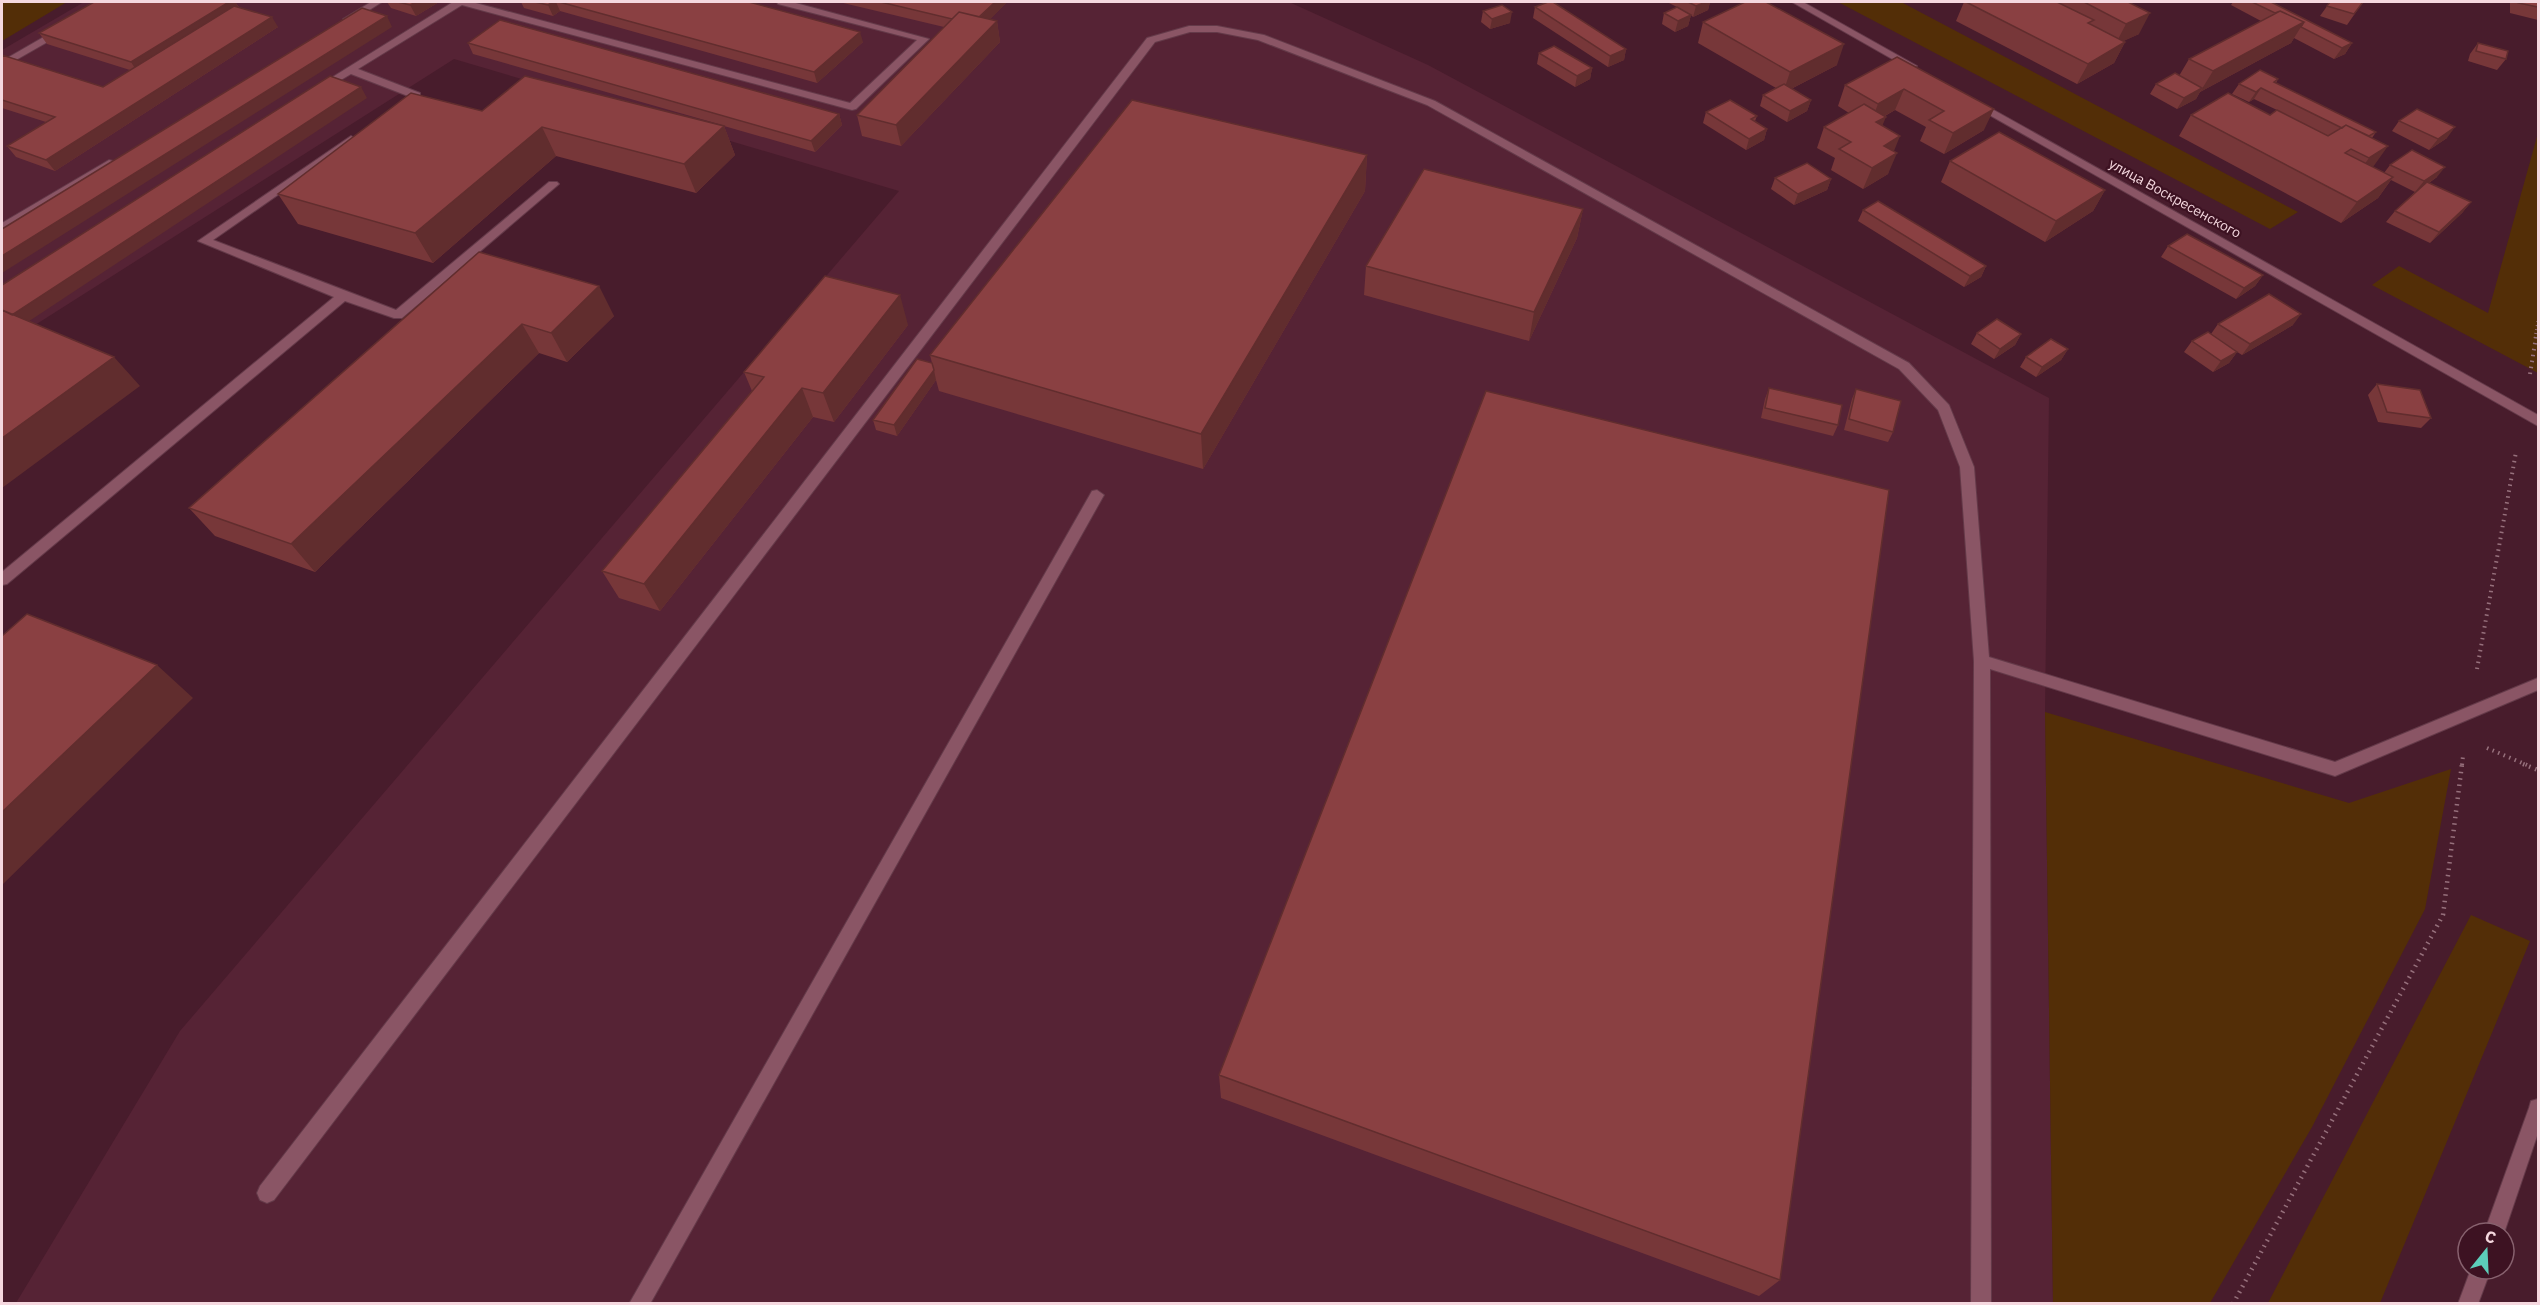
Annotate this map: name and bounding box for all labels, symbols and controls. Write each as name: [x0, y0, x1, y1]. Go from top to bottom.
street label: улица Воскресенского: [2106, 154, 2244, 242]
north arrow: [2456, 1221, 2516, 1281]
text: С: [2483, 1226, 2499, 1248]

